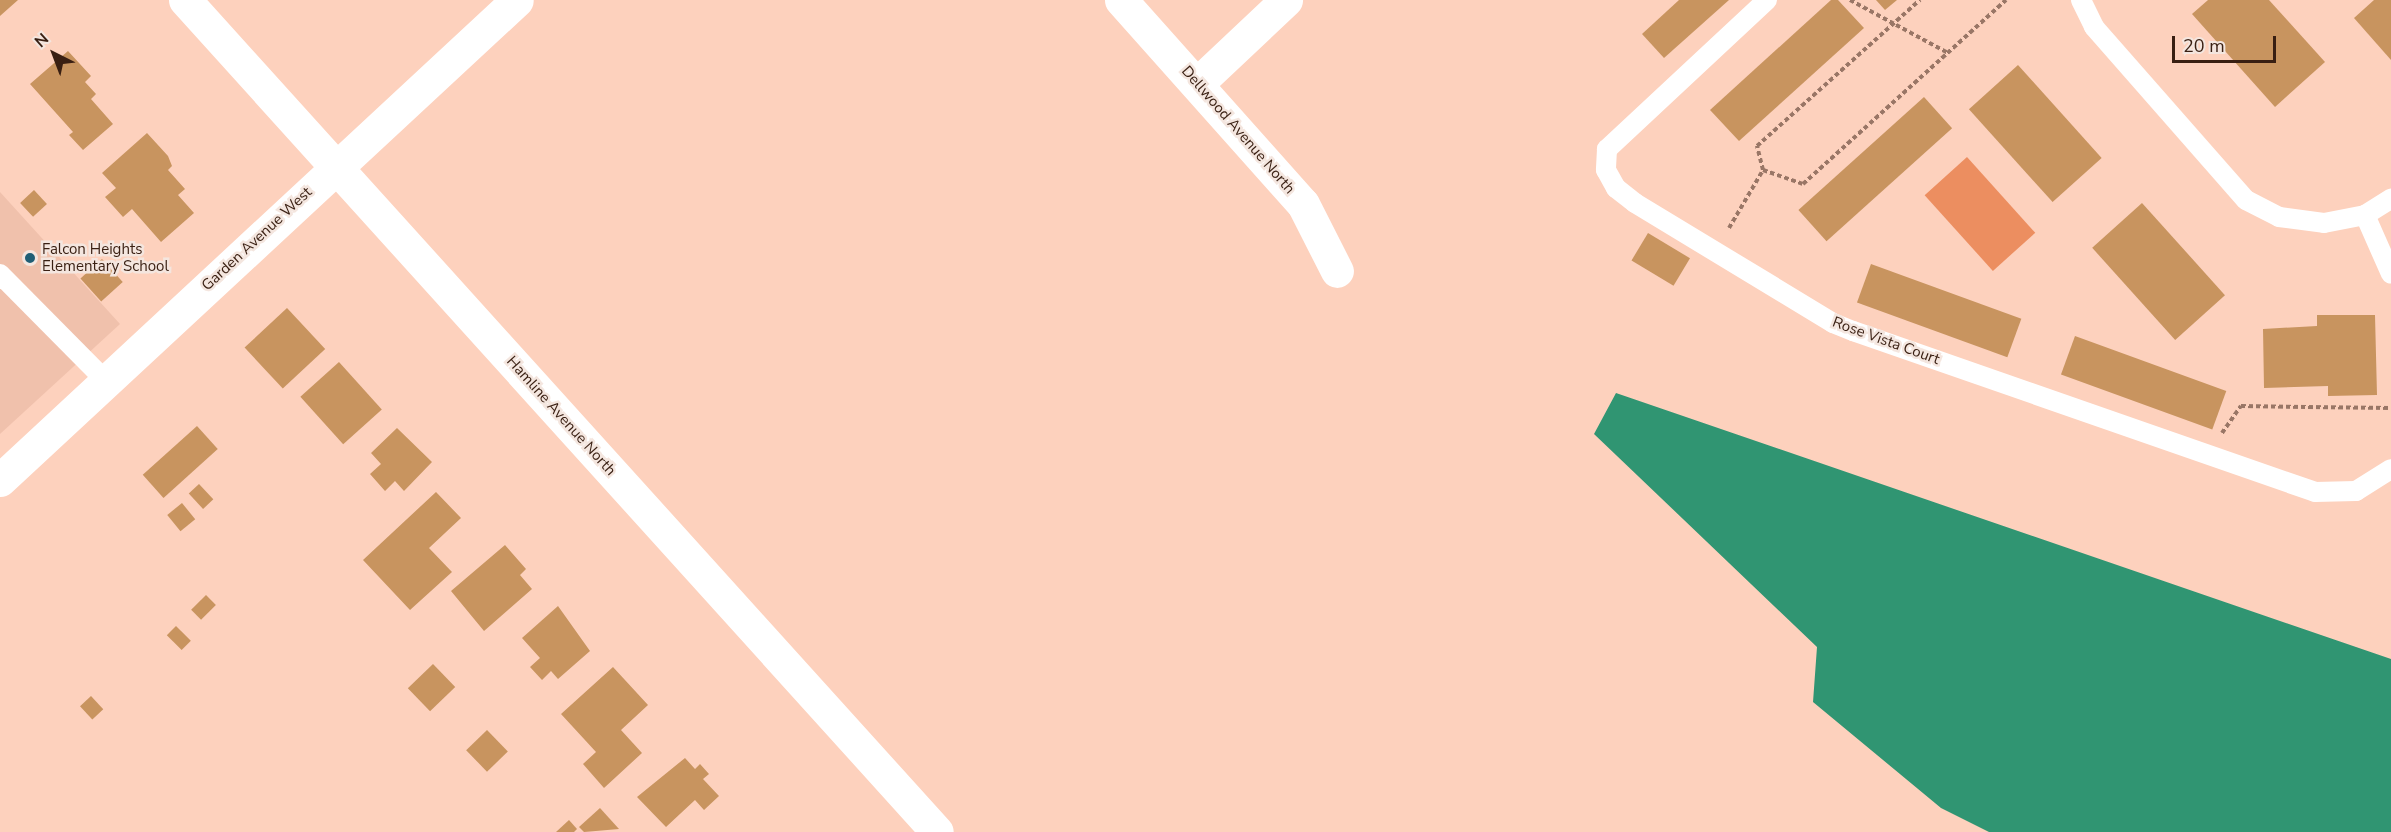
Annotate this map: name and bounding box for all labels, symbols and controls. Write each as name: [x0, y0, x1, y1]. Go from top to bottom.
north arrow: [24, 24, 84, 84]
scale bar: [2175, 24, 2278, 62]
text: N: [30, 28, 54, 53]
text: 20 m: [2183, 34, 2225, 58]
street label: Dellwood Avenue North: [1178, 62, 1298, 198]
street label: Garden Avenue West: [198, 183, 316, 295]
place label: Falcon Heights Elementary School: [42, 240, 169, 275]
marker: Falcon Heights Elementary School: [23, 251, 37, 265]
street label: Rose Vista Court: [1830, 313, 1942, 369]
street label: Hamline Avenue North: [503, 353, 619, 479]

